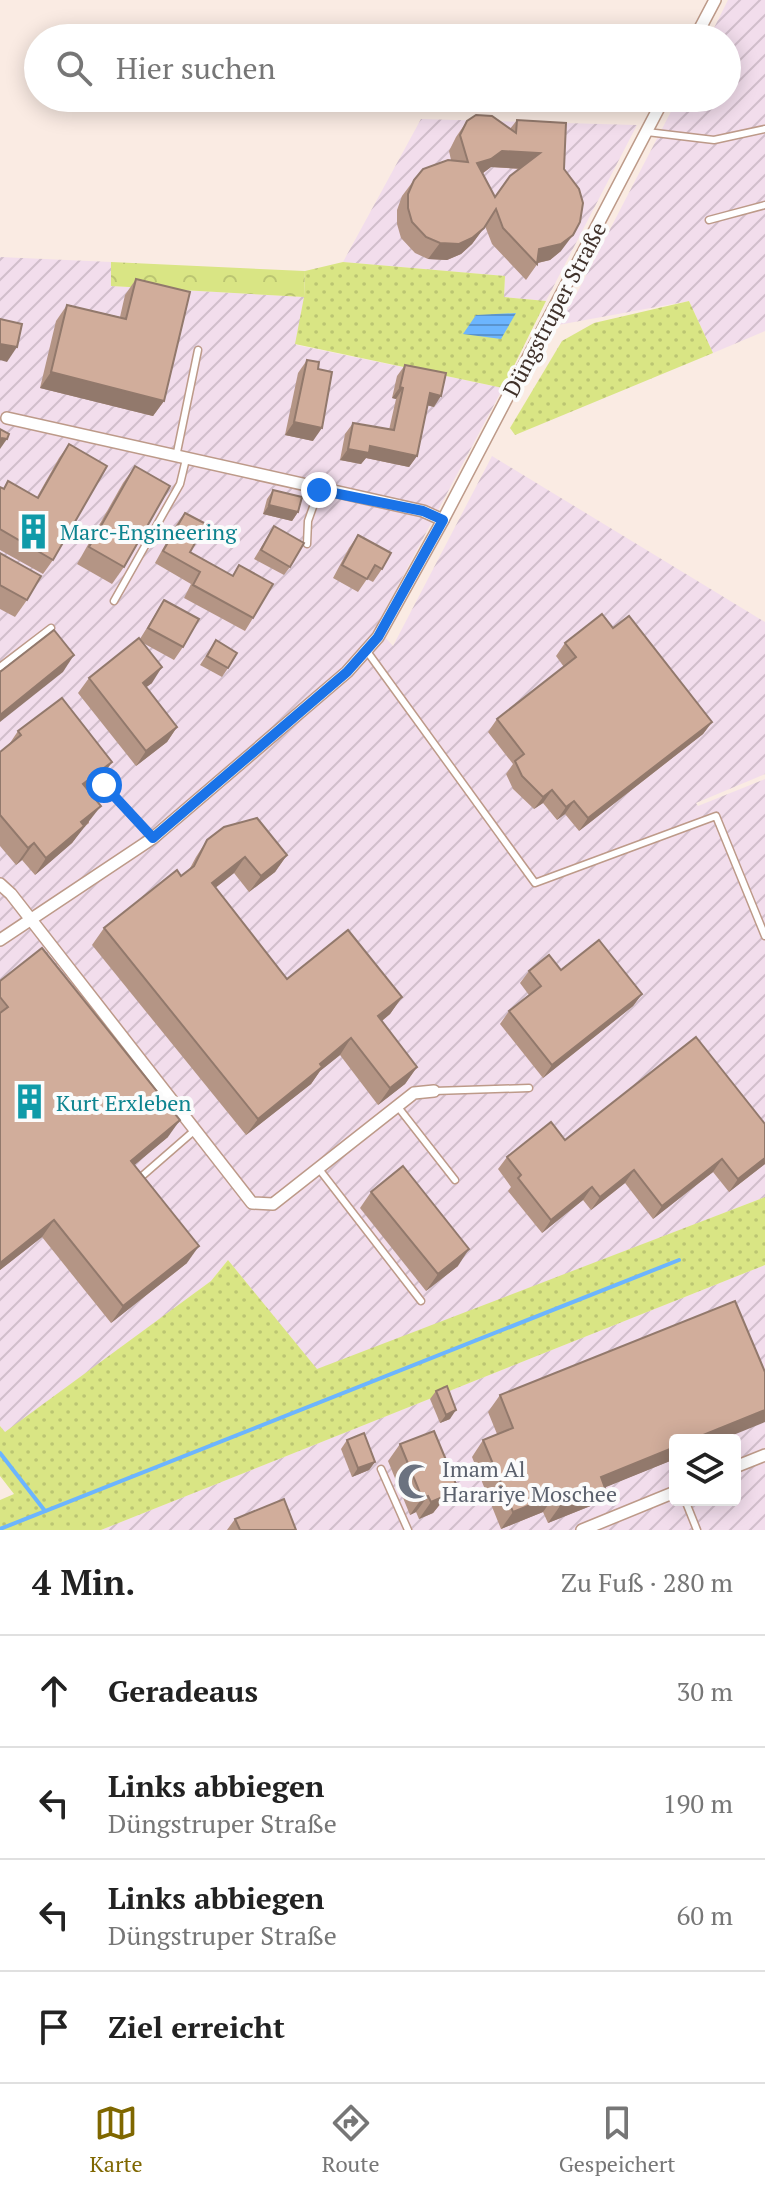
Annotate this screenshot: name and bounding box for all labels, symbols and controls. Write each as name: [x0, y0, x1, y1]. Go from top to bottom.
search box: [24, 24, 741, 112]
icon: search: [52, 46, 96, 90]
text: Hier suchen: [116, 48, 275, 88]
street label: Düngstruper Straße: [496, 217, 612, 401]
route end: [301, 472, 337, 508]
building icon: Marc-Engineering: [15, 512, 53, 550]
place label: Marc-Engineering: [60, 517, 237, 546]
route start: [86, 767, 122, 803]
building icon: Kurt Erxleben: [11, 1083, 49, 1121]
place label: Kurt Erxleben: [56, 1088, 191, 1117]
map controls: [669, 1434, 741, 1506]
button: layers: [669, 1434, 741, 1506]
place label: Imam Al Harariye Moschee: [442, 1454, 617, 1508]
mosque icon: Imam Al Harariye Moschee: [397, 1462, 435, 1500]
text: 4 Min.: [32, 1560, 135, 1605]
text: Zu Fuß · 280 m: [561, 1565, 733, 1599]
icon: ahead: [32, 1669, 76, 1713]
text: Geradeaus: [108, 1671, 258, 1711]
text: 30 m: [677, 1674, 733, 1708]
text: Links abbiegen: [108, 1766, 324, 1806]
icon: left: [32, 1781, 76, 1825]
text: 190 m: [663, 1786, 733, 1820]
text: Düngstruper Straße: [108, 1806, 337, 1840]
text: Links abbiegen: [108, 1878, 324, 1918]
icon: left: [32, 1893, 76, 1937]
text: 60 m: [677, 1898, 733, 1932]
text: Düngstruper Straße: [108, 1918, 337, 1952]
icon: arrive: [32, 2005, 76, 2049]
text: Ziel erreicht: [108, 2007, 285, 2047]
tab: Karte: [90, 2101, 143, 2178]
tab: Route: [322, 2101, 379, 2178]
tab: Gespeichert: [559, 2101, 675, 2178]

